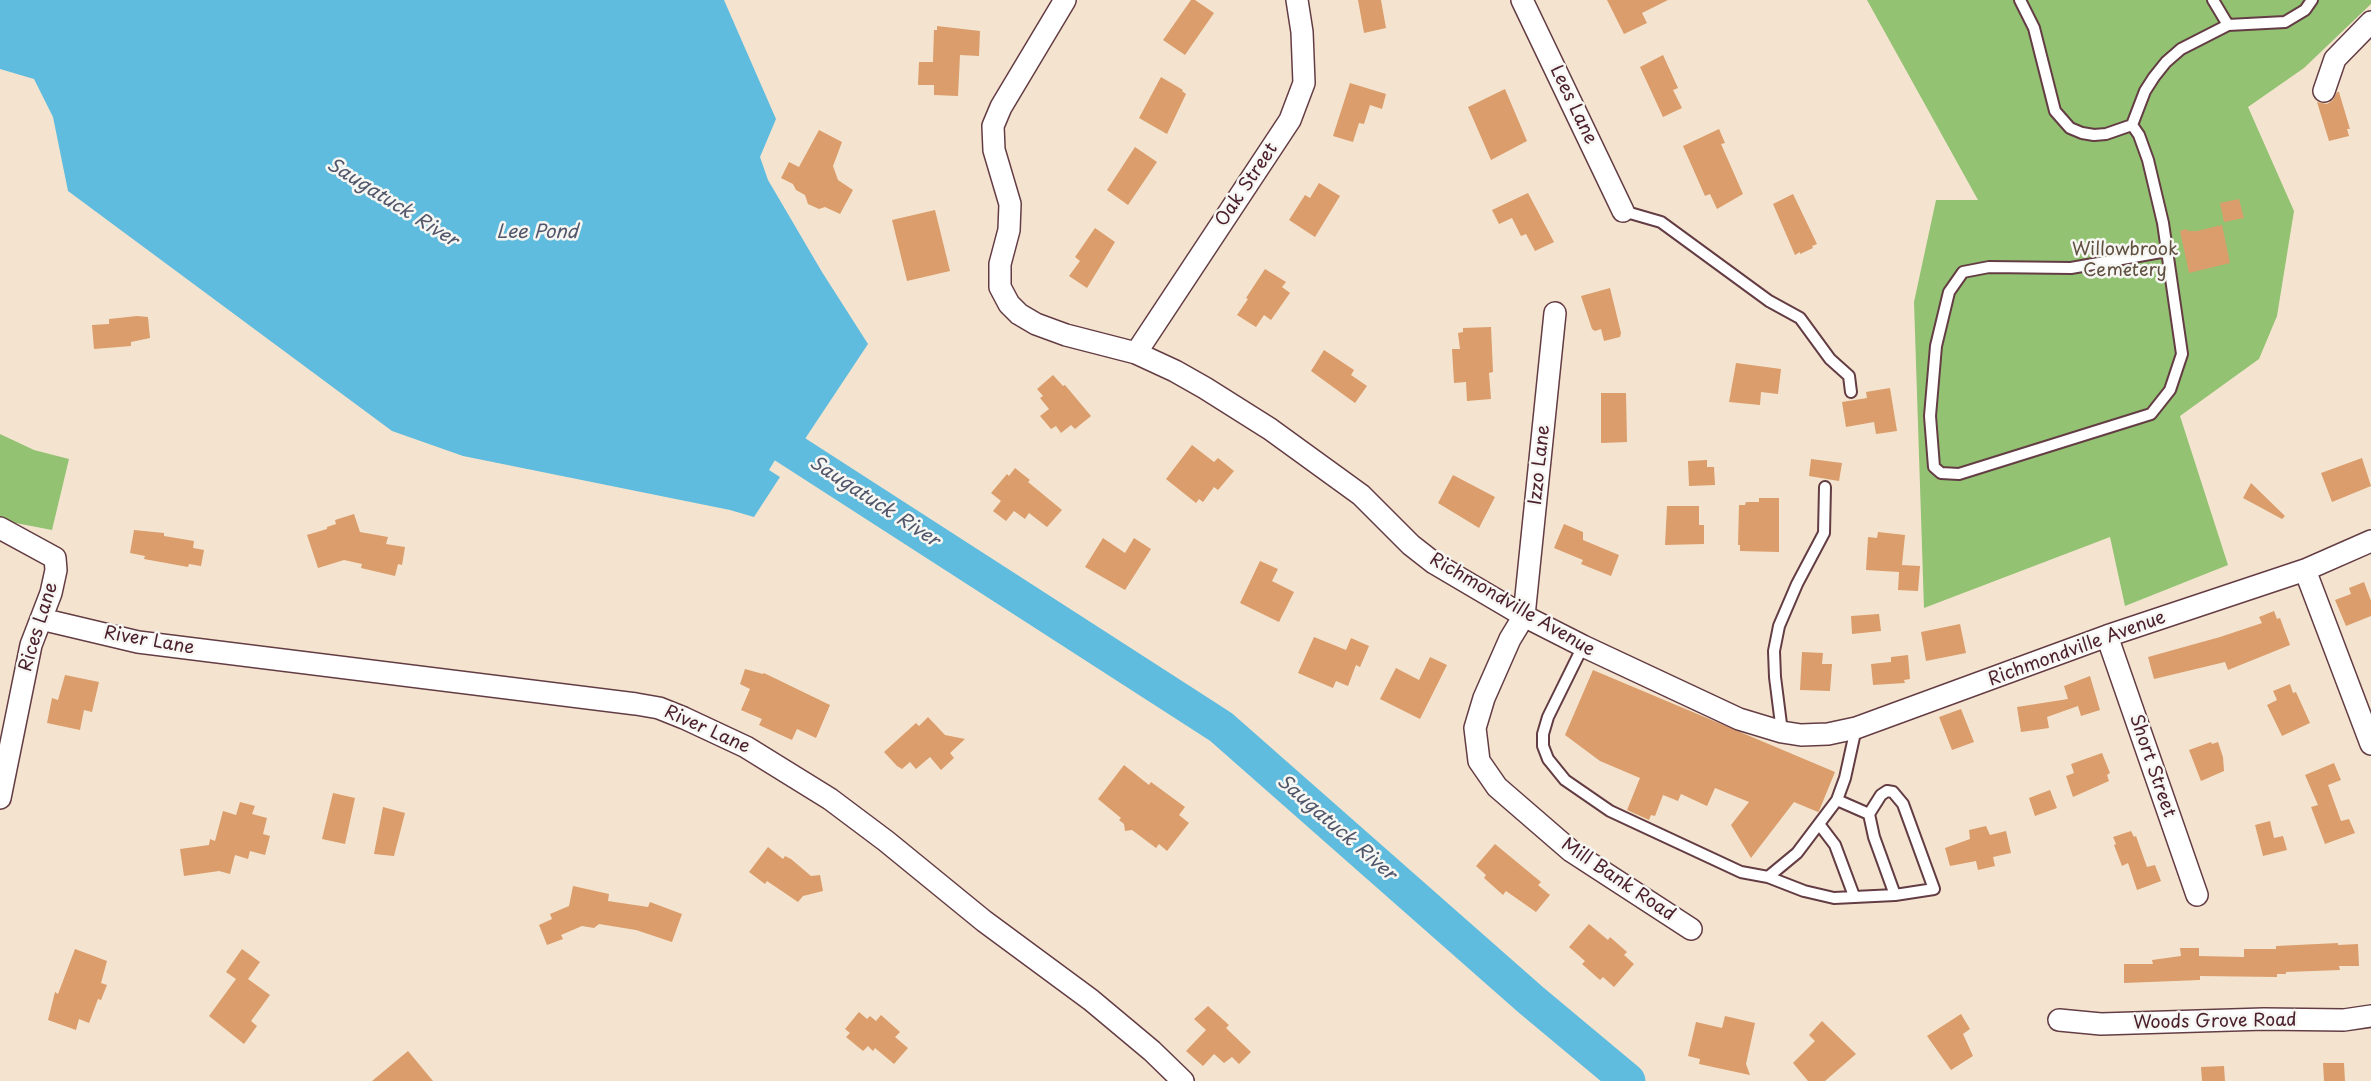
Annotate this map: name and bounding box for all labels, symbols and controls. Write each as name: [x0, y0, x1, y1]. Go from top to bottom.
street label: Lees Lane: [1545, 62, 1601, 148]
street label: Oak Street: [1211, 139, 1283, 231]
water label: Saugatuck River: [322, 154, 462, 252]
water label: Lee Pond: [496, 222, 578, 244]
park label: Willowbrook Cemetery: [2072, 239, 2178, 282]
street label: Izzo Lane: [1525, 424, 1555, 506]
water label: Saugatuck River: [805, 452, 943, 552]
street label: Richmondville Avenue: [1426, 549, 1598, 661]
street label: Rices Lane: [15, 580, 63, 674]
street label: Richmondville Avenue: [1985, 607, 2169, 691]
street label: River Lane: [102, 622, 196, 660]
street label: River Lane: [661, 701, 753, 759]
street label: Short Street: [2124, 712, 2180, 820]
water label: Saugatuck River: [1272, 770, 1400, 886]
street label: Mill Bank Road: [1557, 834, 1679, 926]
street label: Woods Grove Road: [2133, 1010, 2297, 1034]

